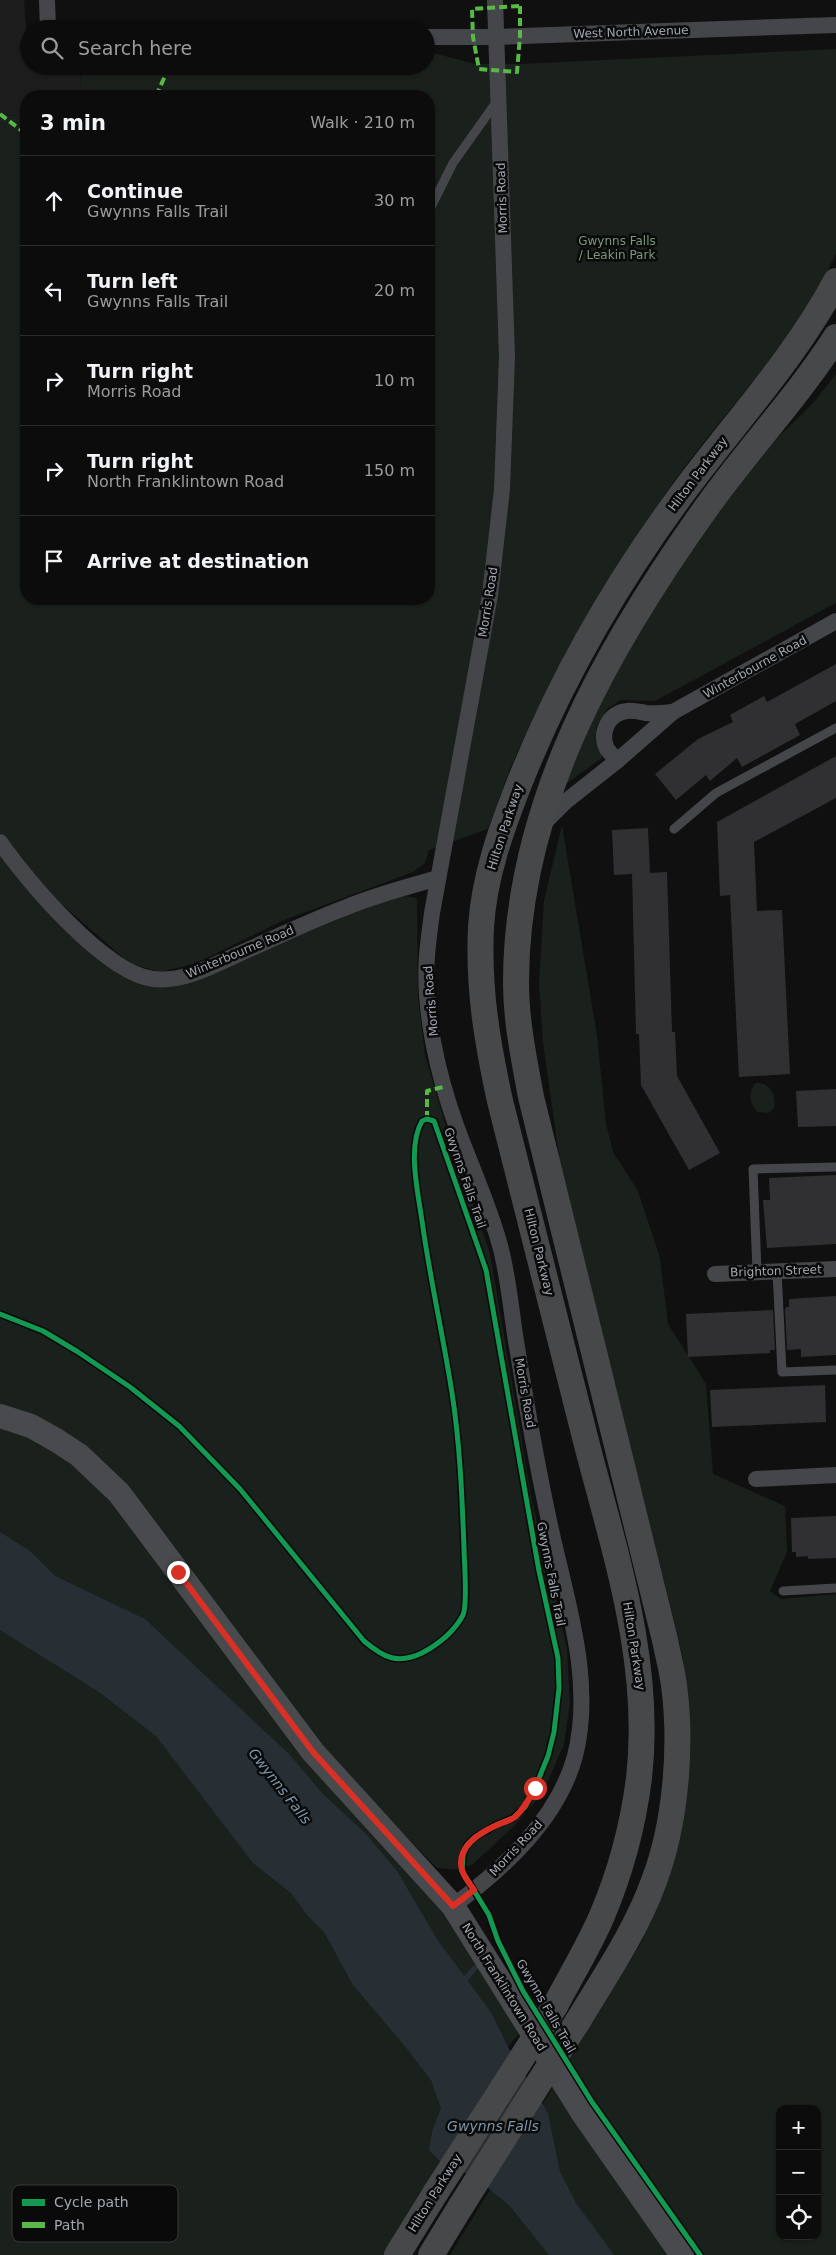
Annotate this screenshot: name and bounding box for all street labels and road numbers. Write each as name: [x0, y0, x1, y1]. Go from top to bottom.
street label: West North Avenue: [573, 23, 689, 41]
street label: Morris Road: [494, 162, 510, 234]
street label: Hilton Parkway: [666, 434, 730, 514]
street label: Morris Road: [476, 566, 500, 638]
street label: Winterbourne Road: [701, 633, 809, 701]
street label: Hilton Parkway: [485, 782, 525, 872]
street label: Winterbourne Road: [184, 923, 296, 981]
street label: Morris Road: [421, 965, 441, 1037]
street label: Gwynns Falls Trail: [441, 1126, 489, 1230]
street label: Hilton Parkway: [521, 1207, 557, 1297]
street label: Brighton Street: [730, 1262, 822, 1280]
street label: Morris Road: [512, 1357, 538, 1429]
street label: Gwynns Falls Trail: [534, 1521, 568, 1627]
street label: Hilton Parkway: [620, 1601, 648, 1691]
street label: Morris Road: [487, 1817, 545, 1879]
street label: North Franklintown Road: [459, 1921, 549, 2053]
street label: Gwynns Falls Trail: [513, 1957, 579, 2055]
street label: Hilton Parkway: [405, 2151, 465, 2235]

